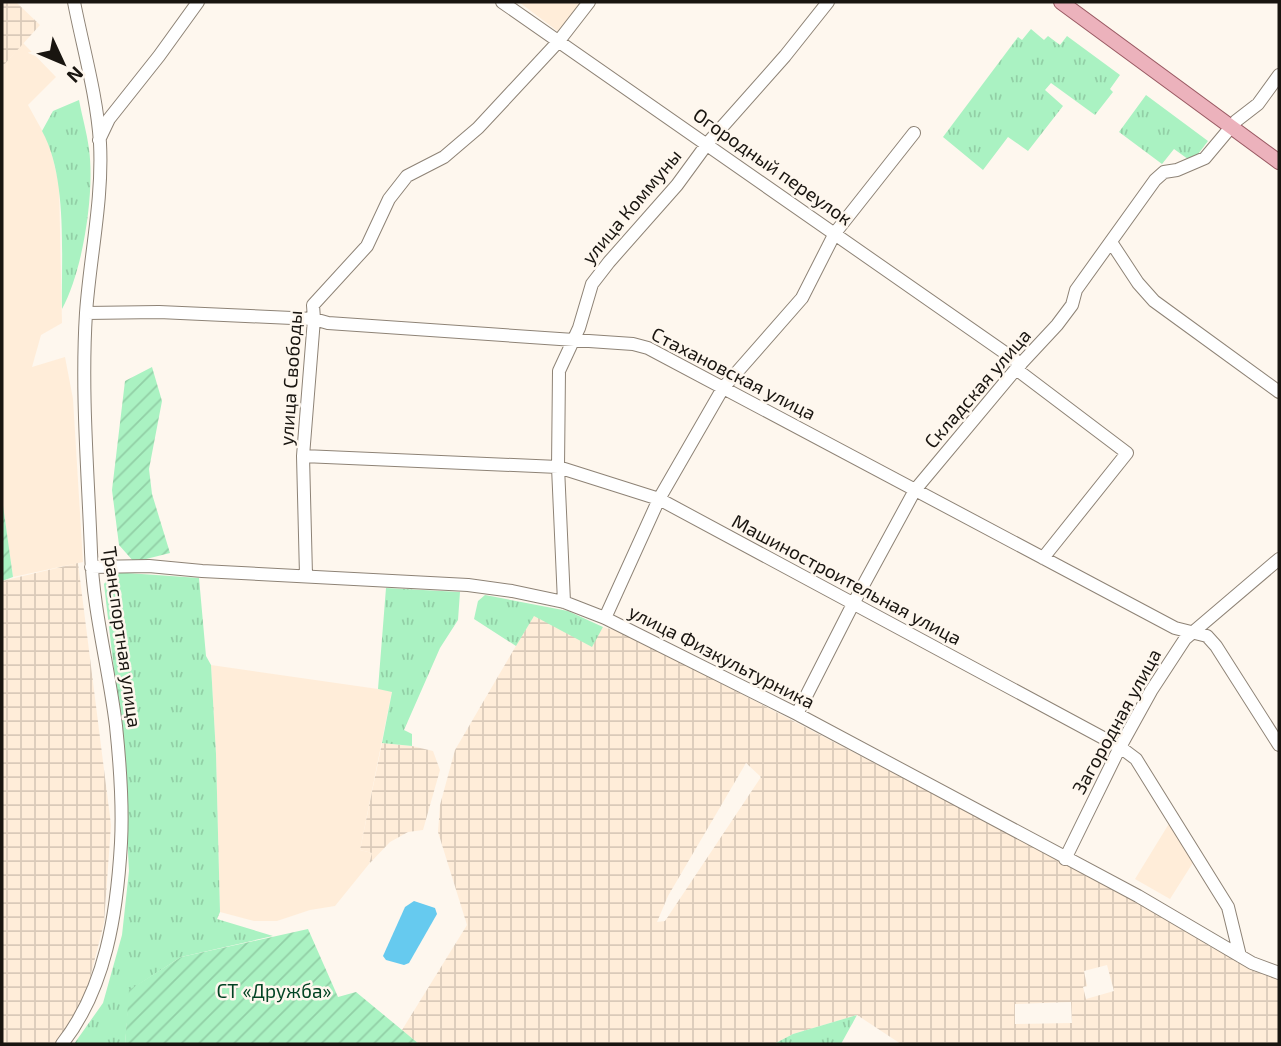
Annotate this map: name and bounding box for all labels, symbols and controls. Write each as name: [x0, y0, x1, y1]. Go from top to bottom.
north arrow: [28, 28, 98, 98]
text: N: [63, 62, 89, 88]
street label: Огородный переулок: [689, 102, 857, 230]
street label: улица Коммуны: [576, 144, 686, 269]
street label: улица Свободы: [274, 309, 307, 447]
street label: Стахановская улица: [648, 322, 820, 425]
street label: Складская улица: [919, 324, 1036, 453]
street label: Машиностроительная улица: [728, 509, 966, 650]
street label: Транспортная улица: [98, 545, 147, 729]
street label: улица Физкультурника: [625, 599, 819, 714]
street label: Загородная улица: [1067, 644, 1166, 798]
park label: СТ «Дружба»: [216, 979, 332, 1003]

